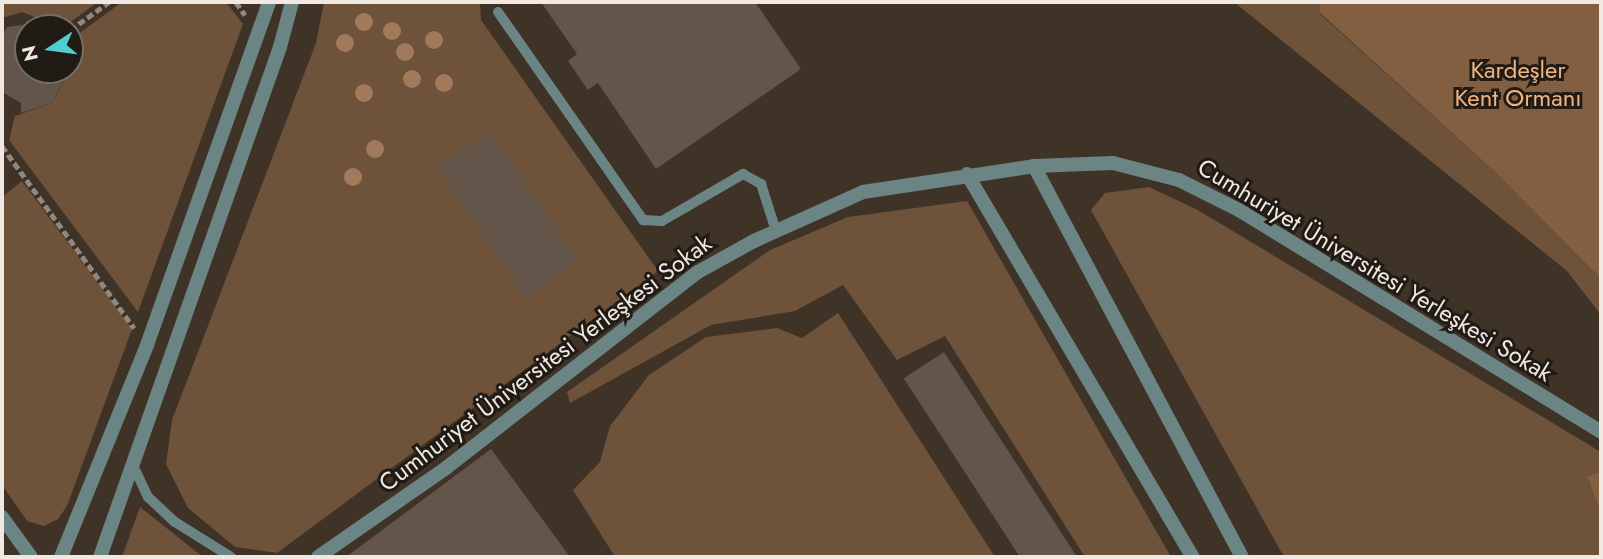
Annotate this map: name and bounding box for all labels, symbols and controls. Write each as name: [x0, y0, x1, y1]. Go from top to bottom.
north arrow: [14, 14, 84, 84]
text: N: [15, 43, 45, 64]
park label: Kardeşler Kent Ormanı: [1454, 56, 1582, 112]
street label: Cumhuriyet Üniversitesi Yerleşkesi Sokak: [1192, 152, 1558, 388]
street label: Cumhuriyet Üniversitesi Yerleşkesi Sokak: [373, 229, 717, 497]

